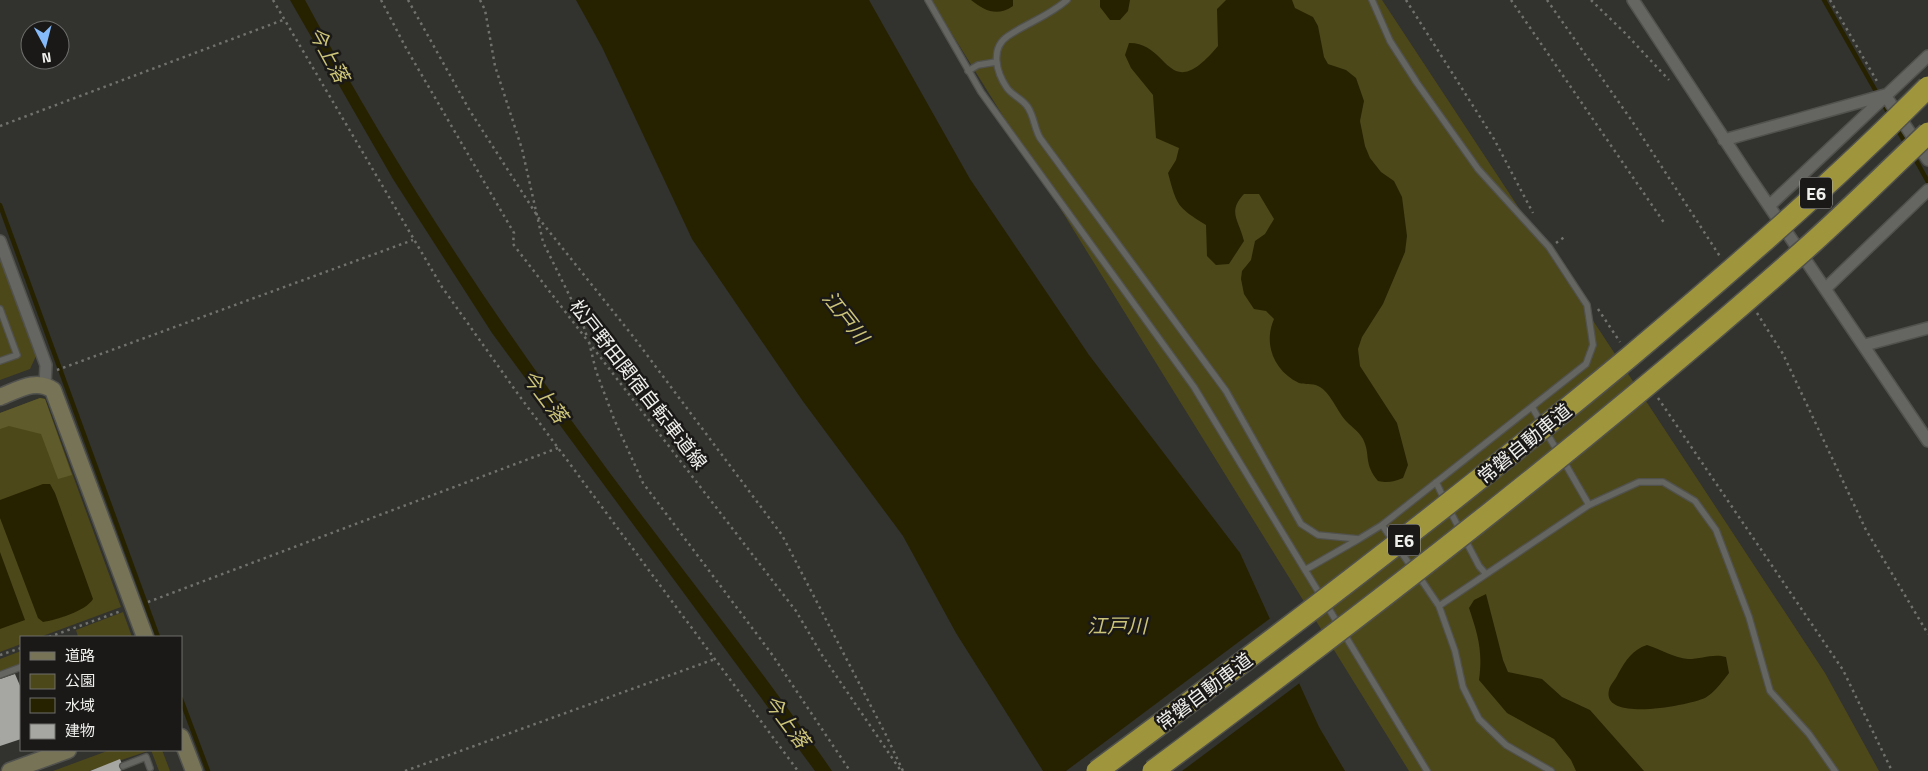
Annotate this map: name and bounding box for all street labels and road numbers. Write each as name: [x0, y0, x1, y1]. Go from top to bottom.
road number: E6: [1800, 178, 1832, 208]
street label: 松戸野田関宿自転車道線: [563, 293, 715, 475]
street label: 常磐自動車道: [1471, 396, 1577, 490]
road number: E6: [1388, 524, 1420, 556]
street label: 常磐自動車道: [1150, 645, 1258, 737]

